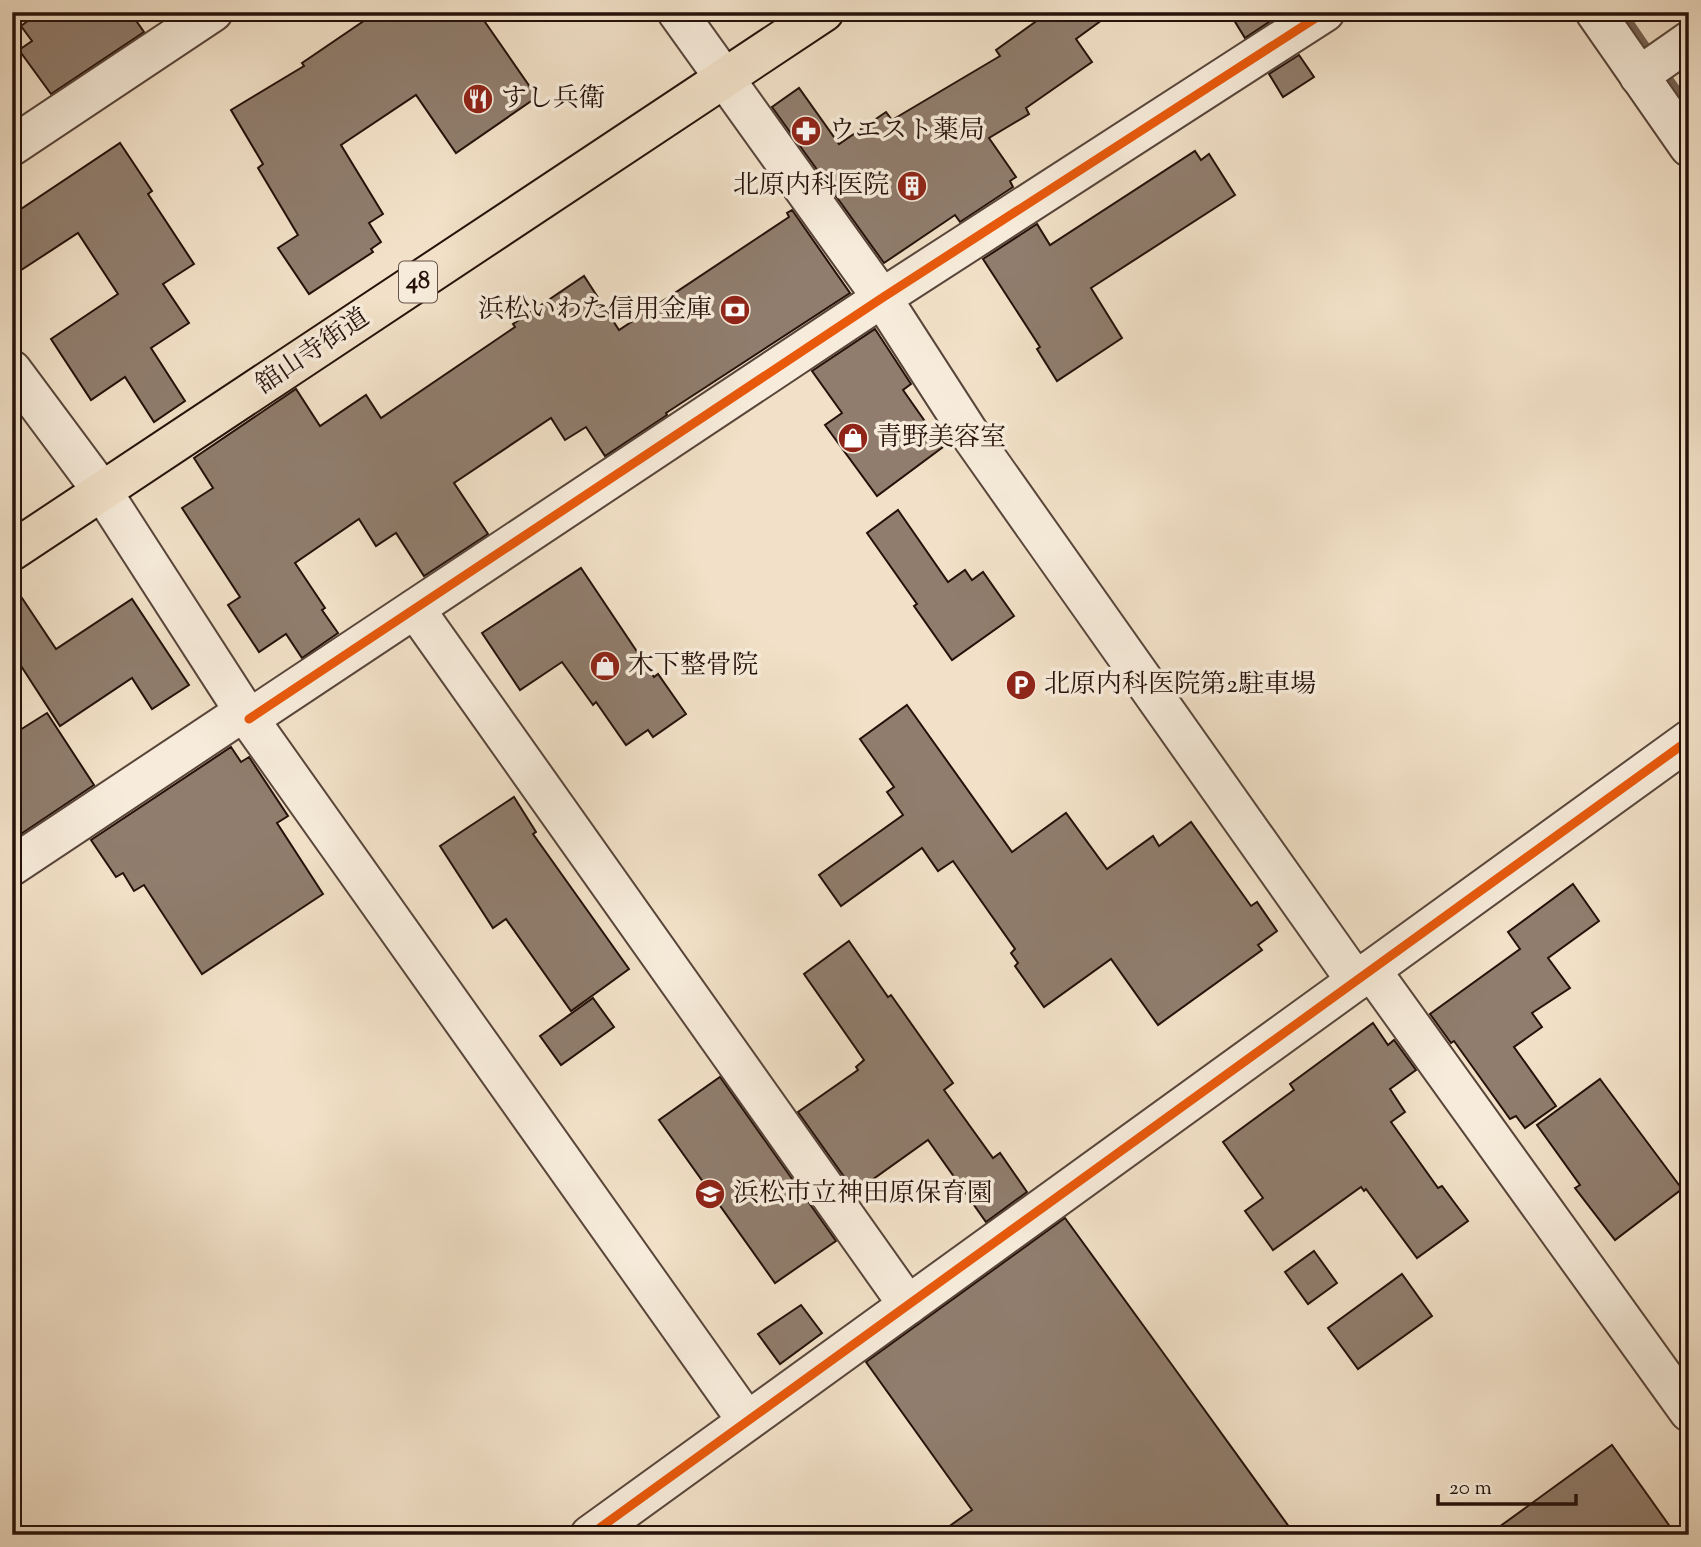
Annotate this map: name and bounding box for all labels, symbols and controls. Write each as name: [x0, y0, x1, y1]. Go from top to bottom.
place label: すし兵衛: [501, 81, 605, 118]
restaurant icon: すし兵衛: [461, 82, 495, 116]
place label: ウエスト薬局: [829, 113, 985, 150]
pharmacy icon: ウエスト薬局: [789, 114, 823, 148]
place label: 北原内科医院: [733, 168, 889, 205]
building icon: 北原内科医院: [895, 169, 929, 203]
road number: 48: [399, 262, 437, 302]
place label: 浜松いわた信用金庫: [478, 292, 712, 329]
bank icon: 浜松いわた信用金庫: [718, 293, 752, 327]
street label: 舘山寺街道: [249, 300, 377, 404]
place label: 青野美容室: [876, 420, 1006, 457]
shop icon: 青野美容室: [836, 421, 870, 455]
place label: 木下整骨院: [628, 648, 758, 685]
shop icon: 木下整骨院: [588, 649, 622, 683]
place label: 北原内科医院第2駐車場: [1044, 667, 1316, 704]
parking icon: 北原内科医院第2駐車場: [1004, 668, 1038, 702]
place label: 浜松市立神田原保育園: [733, 1176, 993, 1213]
school or university icon: 浜松市立神田原保育園: [693, 1177, 727, 1211]
scale bar: [1438, 1463, 1577, 1507]
text: 20 m: [1449, 1474, 1492, 1504]

